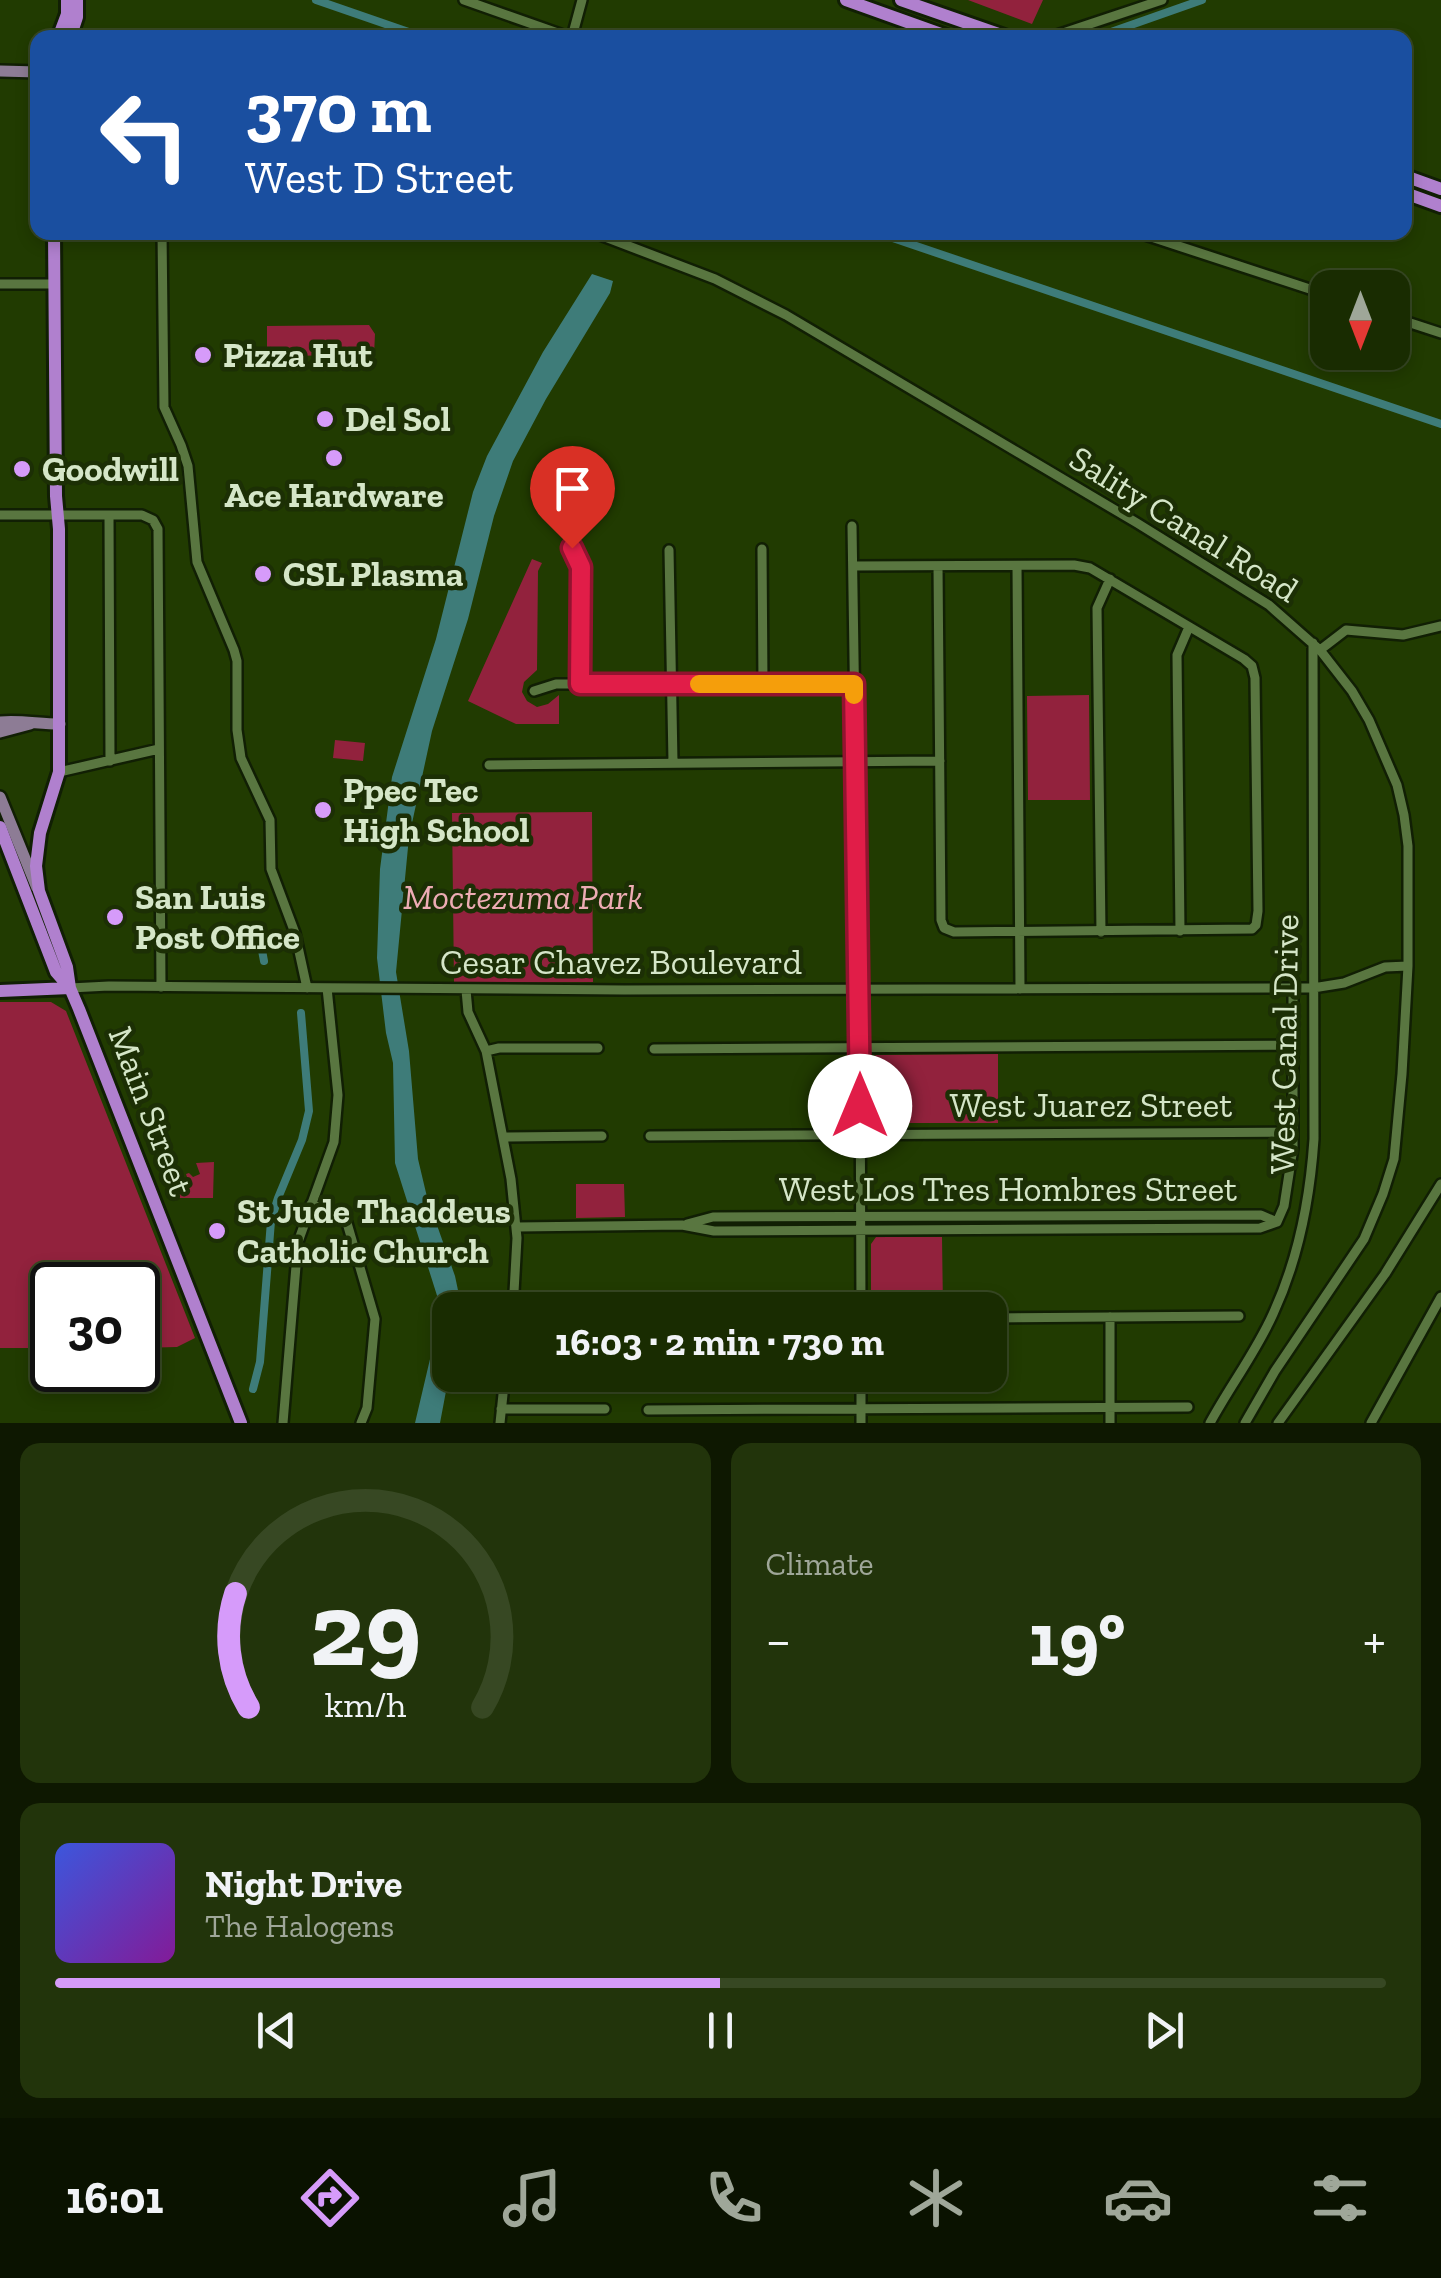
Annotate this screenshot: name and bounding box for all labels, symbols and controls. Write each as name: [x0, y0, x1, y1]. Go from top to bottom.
text: 370 m: [245, 66, 432, 150]
icon: left: [80, 70, 210, 200]
text: West D Street: [245, 151, 513, 205]
north arrow: [1310, 270, 1410, 370]
map controls: [1310, 270, 1410, 370]
place label: Pizza Hut: [223, 334, 373, 376]
marker: Pizza Hut: [192, 344, 214, 366]
place label: Del Sol: [345, 398, 451, 440]
marker: Del Sol: [314, 408, 336, 430]
street label: Sality Canal Road: [1062, 437, 1306, 611]
pin: [530, 446, 615, 549]
marker: Ace Hardware: [323, 447, 345, 469]
place label: Goodwill: [42, 448, 179, 490]
marker: Goodwill: [11, 458, 33, 480]
icon: arrive: [545, 461, 600, 516]
place label: Ace Hardware: [224, 474, 444, 516]
place label: CSL Plasma: [283, 553, 464, 595]
marker: CSL Plasma: [252, 563, 274, 585]
place label: Ppec Tec High School: [343, 769, 530, 851]
marker: Ppec Tec High School: [312, 799, 334, 821]
place label: San Luis Post Office: [135, 876, 300, 958]
park label: Moctezuma Park: [403, 876, 643, 918]
marker: San Luis Post Office: [104, 906, 126, 928]
street label: West Canal Drive: [1261, 914, 1307, 1174]
street label: Cesar Chavez Boulevard: [440, 941, 802, 983]
street label: Main Street: [100, 1021, 202, 1201]
position arrow: [808, 1054, 912, 1158]
street label: West Juarez Street: [950, 1084, 1232, 1126]
street label: West Los Tres Hombres Street: [779, 1168, 1237, 1210]
place label: St Jude Thaddeus Catholic Church: [237, 1190, 511, 1272]
marker: St Jude Thaddeus Catholic Church: [206, 1220, 228, 1242]
speed limit sign: 30: [30, 1262, 160, 1392]
text: 16:03 · 2 min · 730 m: [555, 1319, 884, 1365]
text: Climate: [766, 1545, 874, 1583]
text: 29: [309, 1567, 421, 1692]
text: 19°: [1029, 1594, 1125, 1684]
text: −: [766, 1607, 791, 1673]
text: +: [1363, 1607, 1386, 1673]
text: km/h: [324, 1683, 406, 1726]
text: Night Drive: [205, 1861, 402, 1907]
text: The Halogens: [205, 1907, 394, 1945]
icon: previous: [249, 2003, 304, 2058]
icon: pause: [693, 2003, 748, 2058]
icon: next: [1137, 2003, 1192, 2058]
icon: directions: [295, 2163, 365, 2233]
icon: music: [497, 2163, 567, 2233]
icon: phone: [699, 2163, 769, 2233]
icon: climate: [901, 2163, 971, 2233]
icon: car: [1103, 2163, 1173, 2233]
icon: filters: [1305, 2163, 1375, 2233]
text: 16:01: [66, 2171, 164, 2225]

